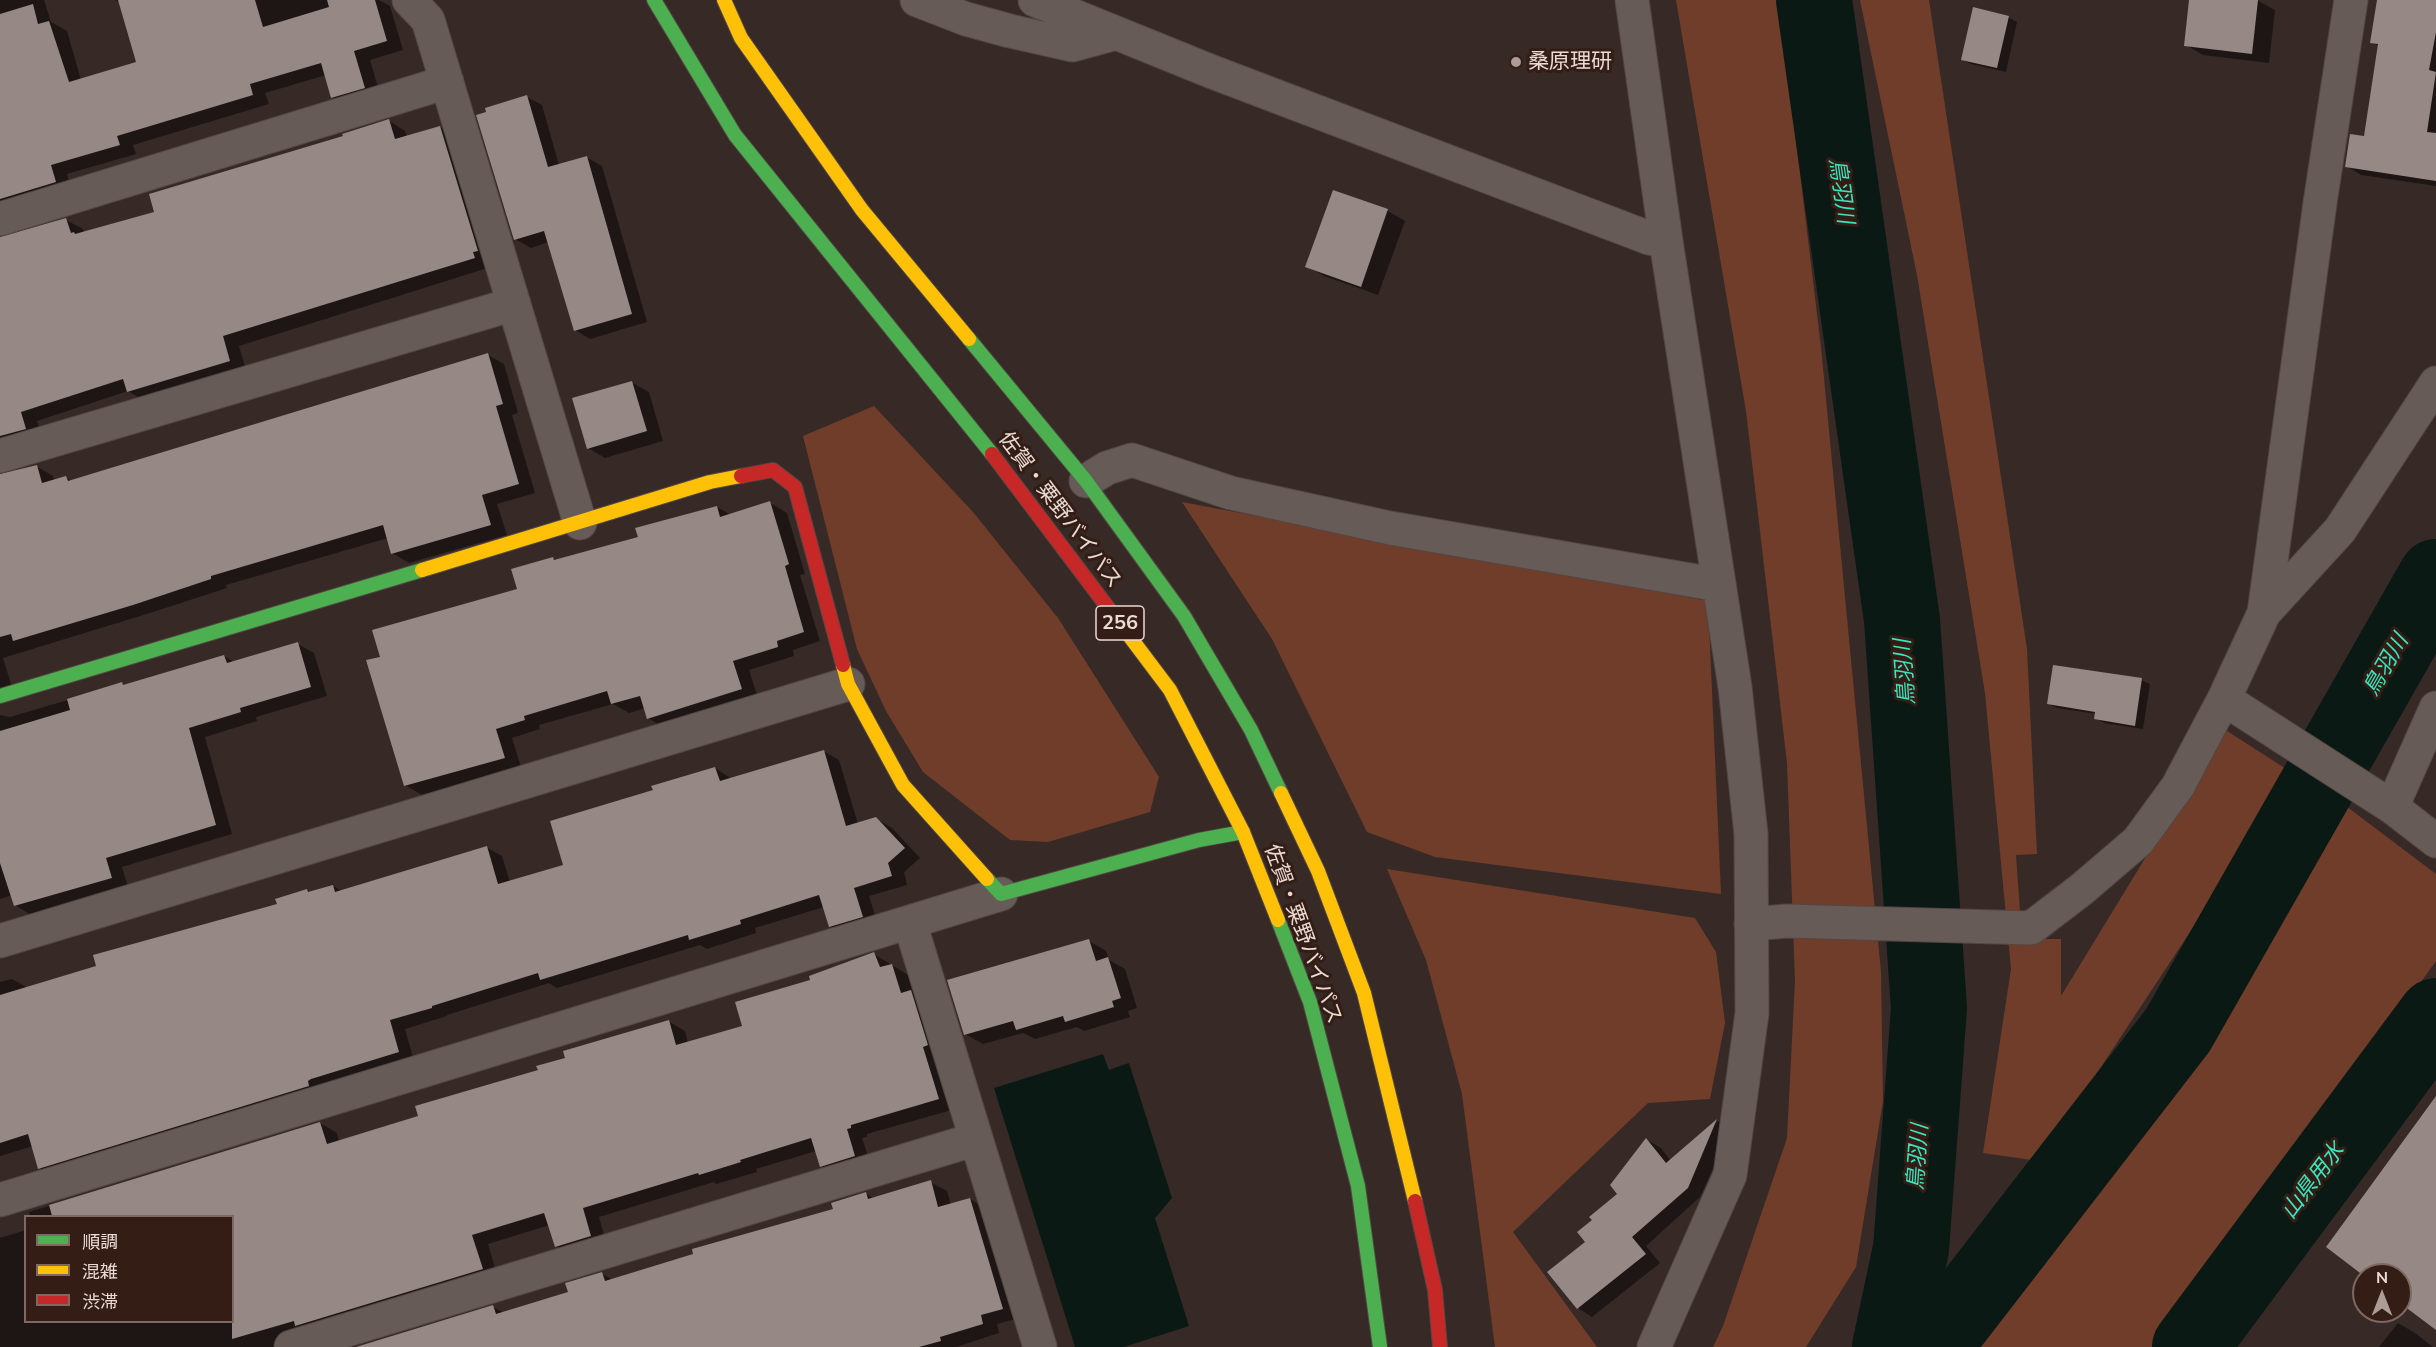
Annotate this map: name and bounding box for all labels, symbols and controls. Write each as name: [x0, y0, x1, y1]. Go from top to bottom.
place label: 桑原理研: [1528, 49, 1612, 75]
marker: 桑原理研: [1509, 55, 1523, 69]
water label: 鳥羽川: [1823, 156, 1859, 226]
street label: 佐賀・粟野バイパス: [993, 427, 1127, 593]
road number: 256: [1096, 606, 1144, 640]
water label: 鳥羽川: [2358, 630, 2414, 700]
water label: 鳥羽川: [1890, 638, 1920, 706]
street label: 佐賀・粟野バイパス: [1259, 841, 1347, 1027]
water label: 鳥羽川: [1903, 1123, 1933, 1191]
water label: 山県用水: [2276, 1138, 2350, 1224]
legend: [24, 1215, 234, 1323]
text: 順調: [82, 1230, 118, 1253]
text: 混雑: [82, 1260, 118, 1283]
north arrow: [2352, 1263, 2412, 1323]
text: N: [2376, 1267, 2388, 1287]
text: 渋滞: [82, 1290, 118, 1313]

